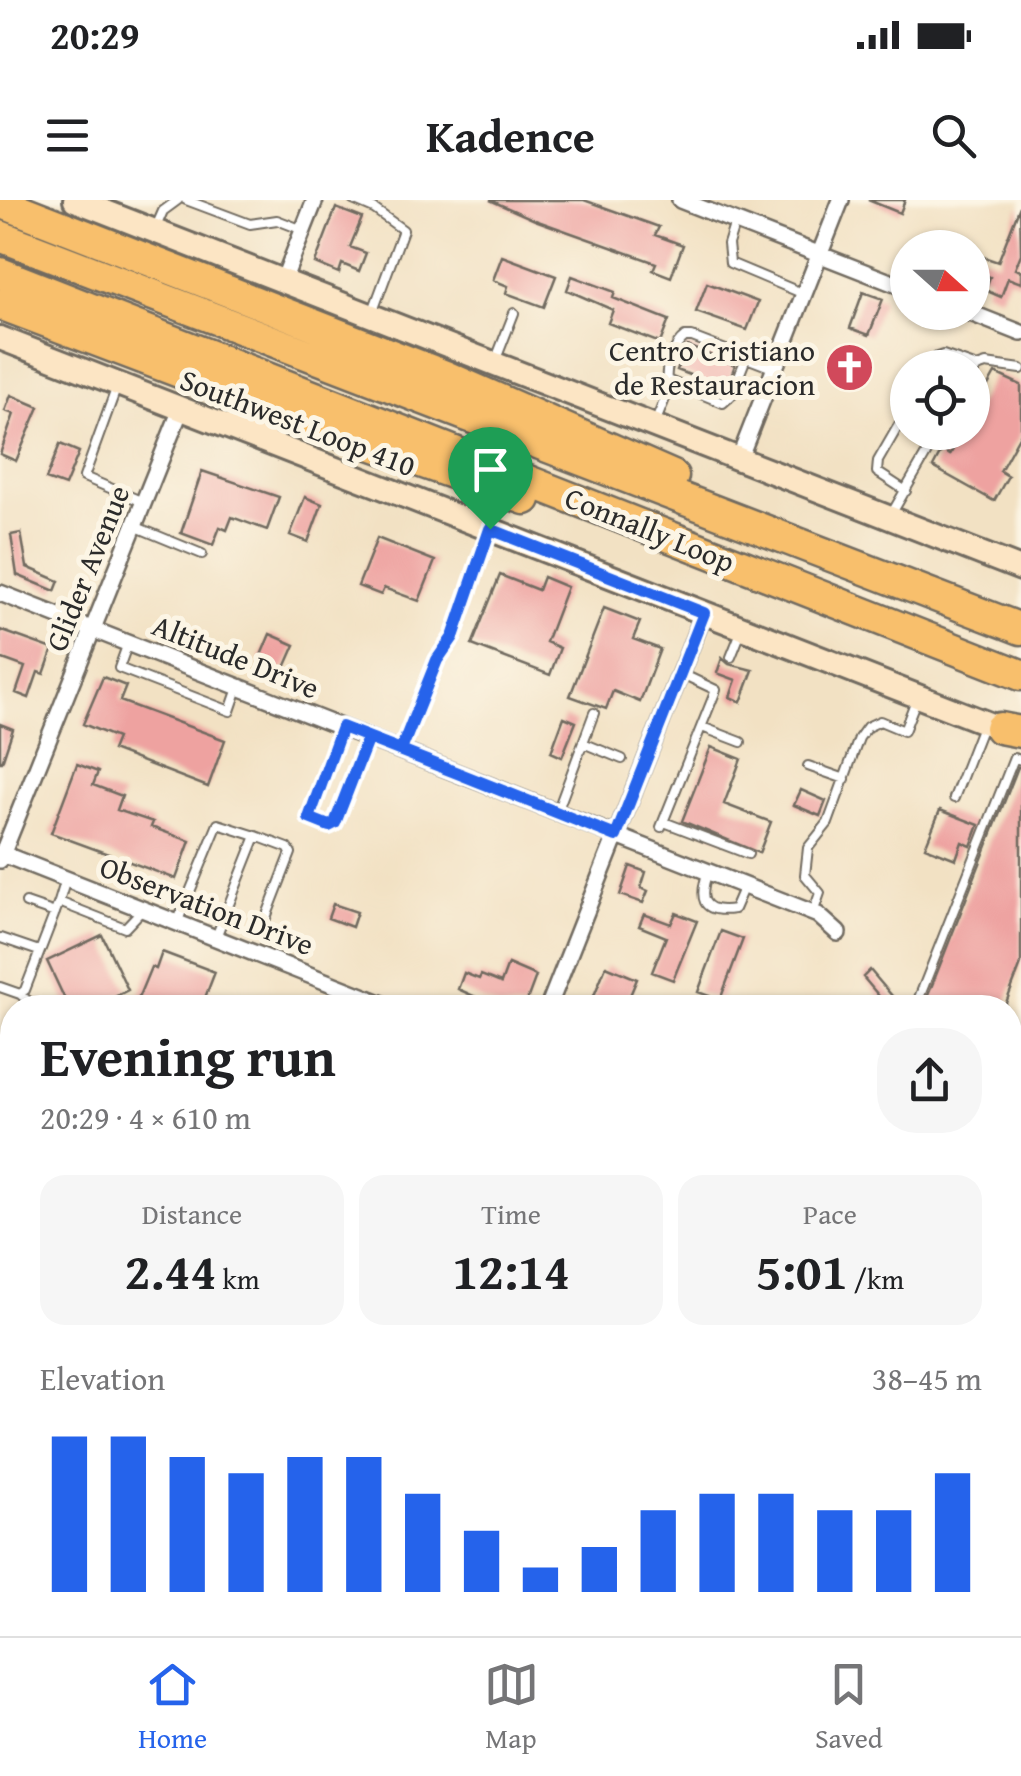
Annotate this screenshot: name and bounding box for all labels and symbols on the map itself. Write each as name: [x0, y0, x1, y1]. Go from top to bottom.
north arrow: [890, 230, 990, 330]
place label: Centro Cristiano de Restauracion: [609, 328, 815, 406]
church icon: Centro Cristiano de Restauracion: [824, 341, 876, 393]
street label: Southwest Loop 410: [174, 357, 422, 487]
pin: [448, 427, 533, 530]
street label: Connally Loop: [559, 475, 741, 583]
street label: Glider Avenue: [34, 478, 140, 658]
street label: Altitude Drive: [146, 603, 326, 709]
street label: Observation Drive: [94, 844, 320, 966]

